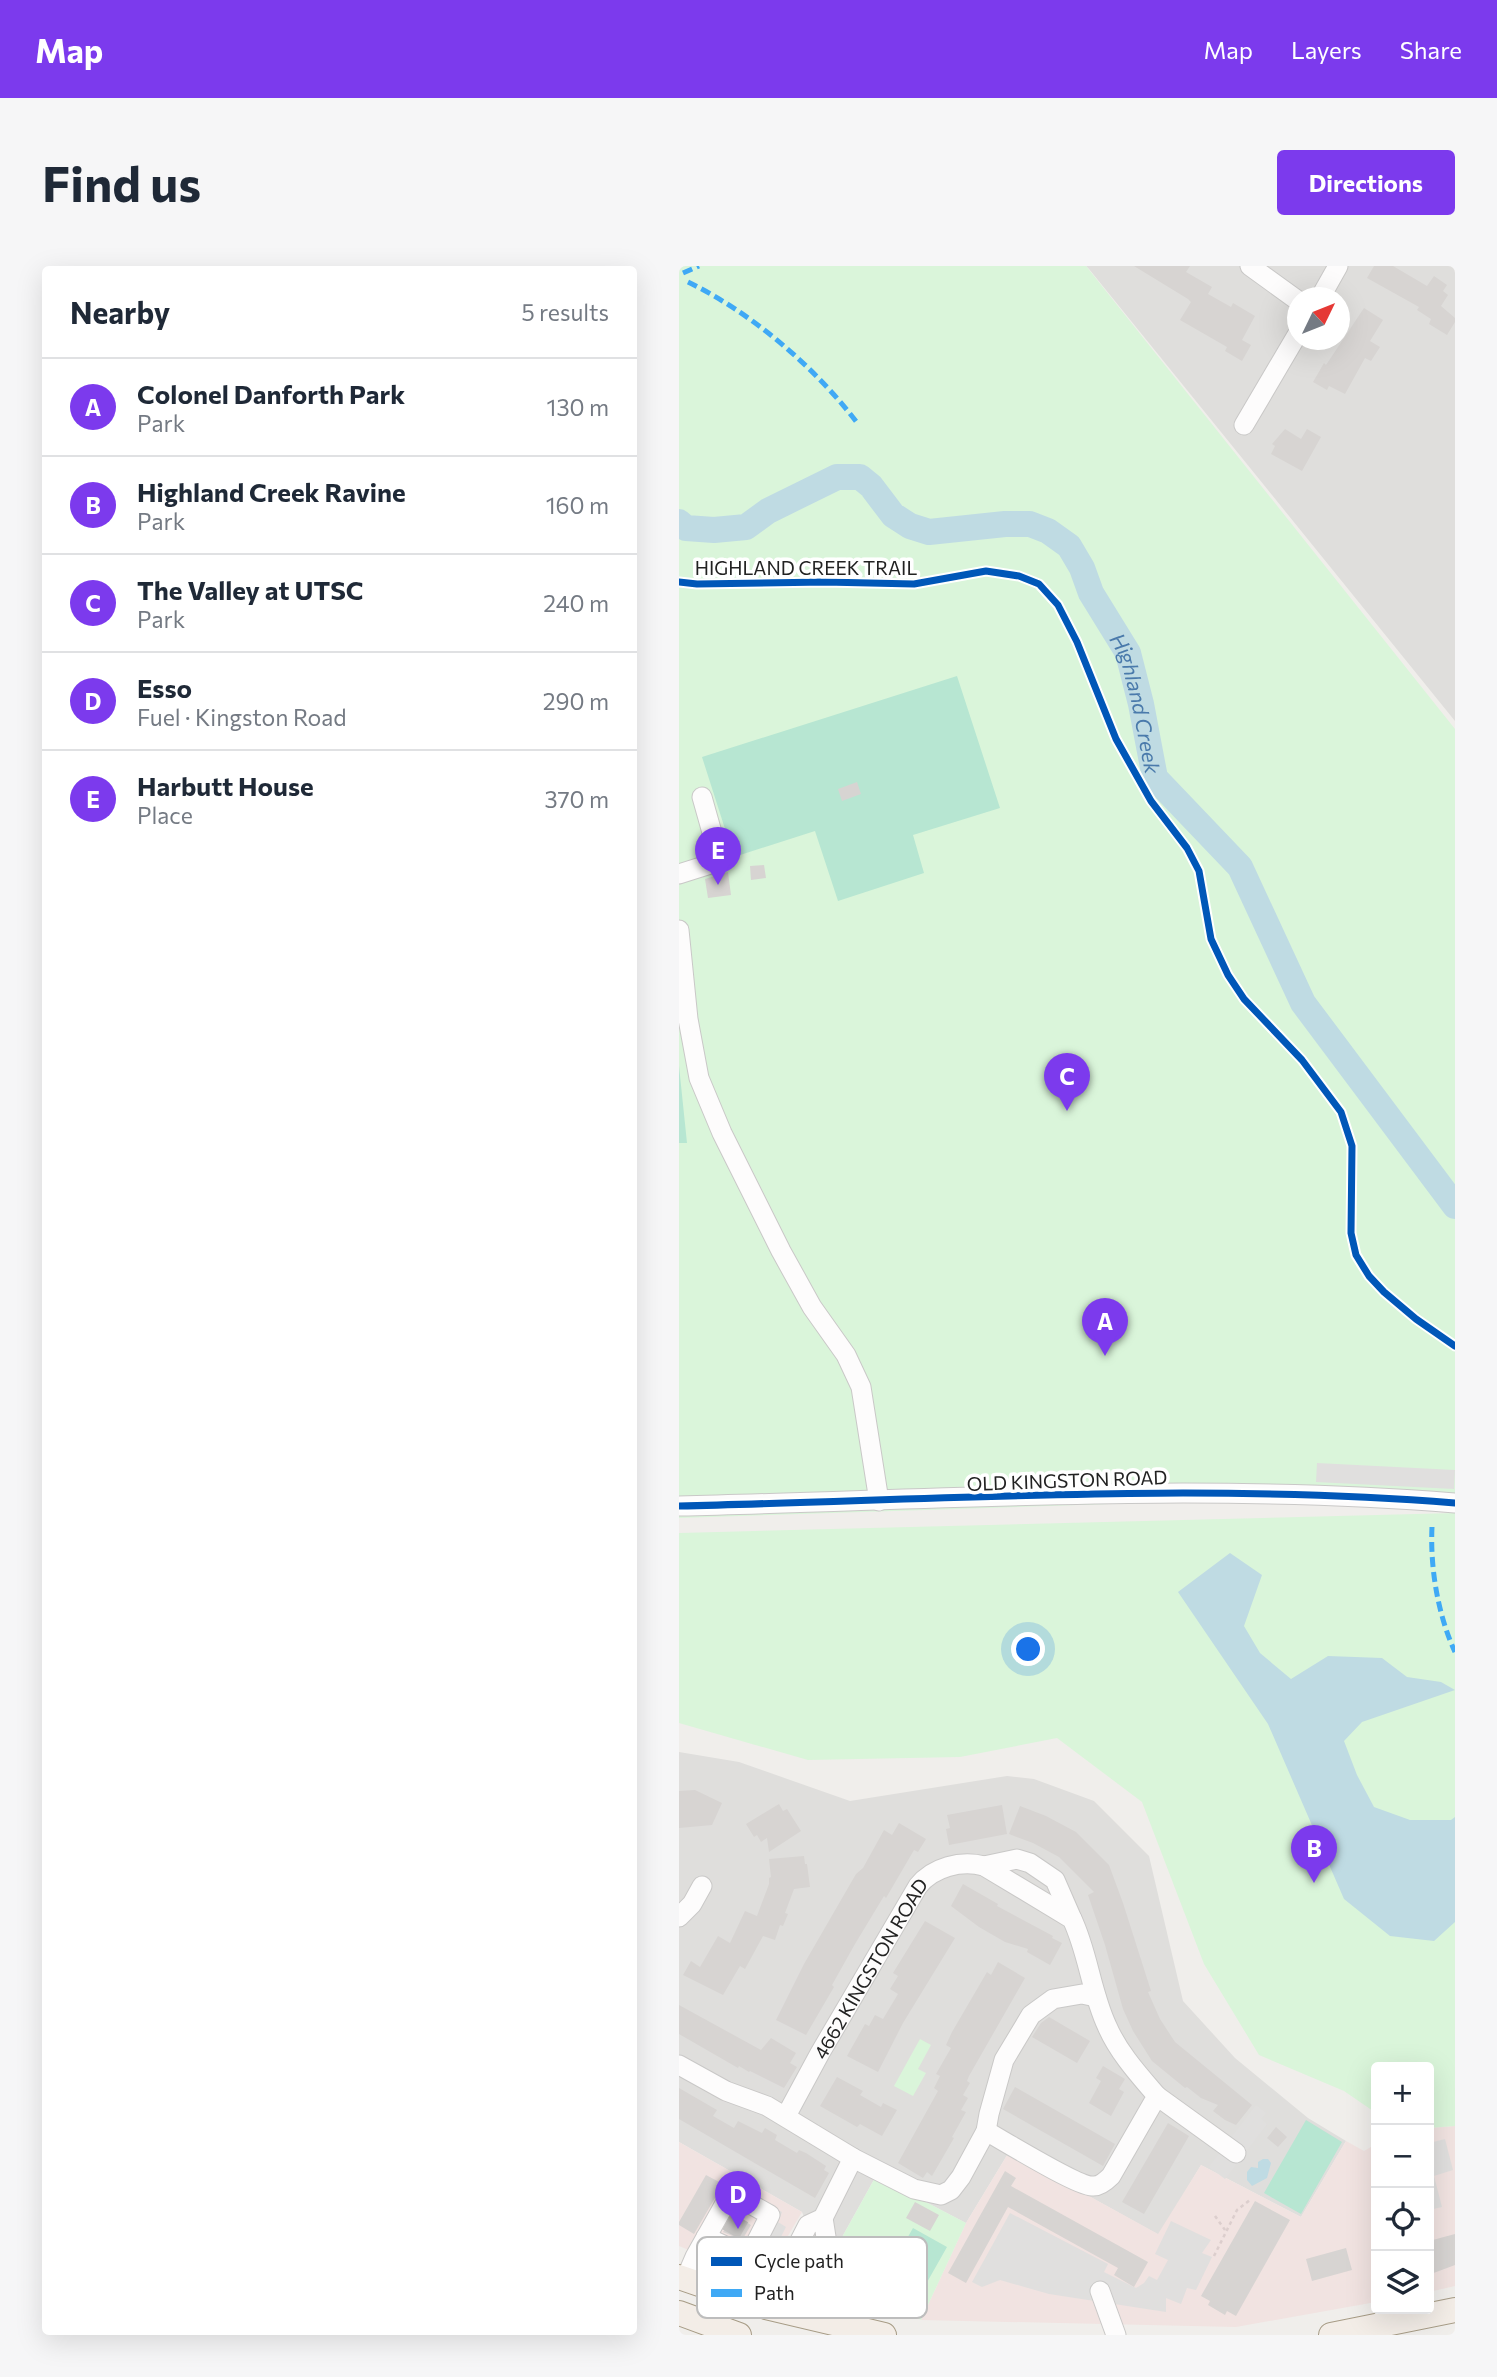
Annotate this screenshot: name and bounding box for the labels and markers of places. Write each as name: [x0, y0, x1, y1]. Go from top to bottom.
pin: E: [695, 827, 741, 885]
pin: C: [1044, 1053, 1090, 1111]
pin: A: [1082, 1298, 1128, 1356]
pin: B: [1291, 1825, 1337, 1883]
pin: D: [715, 2171, 761, 2229]

